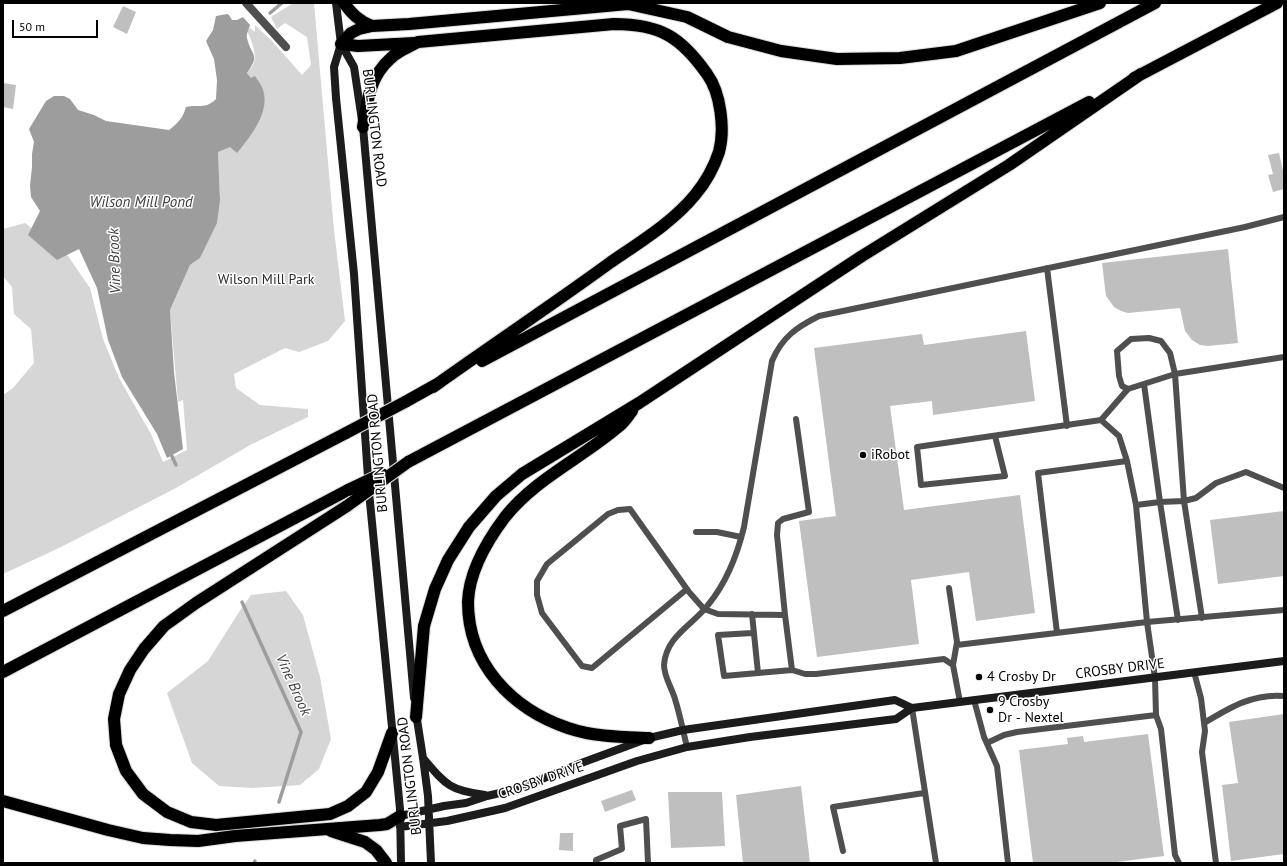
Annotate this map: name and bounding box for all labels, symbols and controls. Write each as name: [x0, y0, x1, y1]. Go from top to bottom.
scale bar: [14, 12, 100, 38]
text: 50 m: [19, 19, 45, 34]
street label: BURLINGTON ROAD: [358, 68, 390, 188]
water label: Wilson Mill Pond: [89, 194, 193, 212]
water label: Vine Brook: [105, 228, 125, 294]
park label: Wilson Mill Park: [218, 272, 314, 288]
street label: BURLINGTON ROAD: [364, 393, 392, 513]
place label: iRobot: [871, 447, 910, 463]
marker: iRobot: [858, 450, 868, 460]
water label: Vine Brook: [271, 651, 315, 719]
street label: CROSBY DRIVE: [1075, 655, 1165, 683]
place label: 4 Crosby Dr: [987, 669, 1056, 685]
marker: 4 Crosby Dr: [974, 672, 984, 682]
place label: 9 Crosby Dr - Nextel: [998, 694, 1064, 726]
marker: 9 Crosby Dr - Nextel: [985, 705, 995, 715]
street label: BURLINGTON ROAD: [394, 716, 426, 836]
street label: CROSBY DRIVE: [496, 758, 586, 804]

